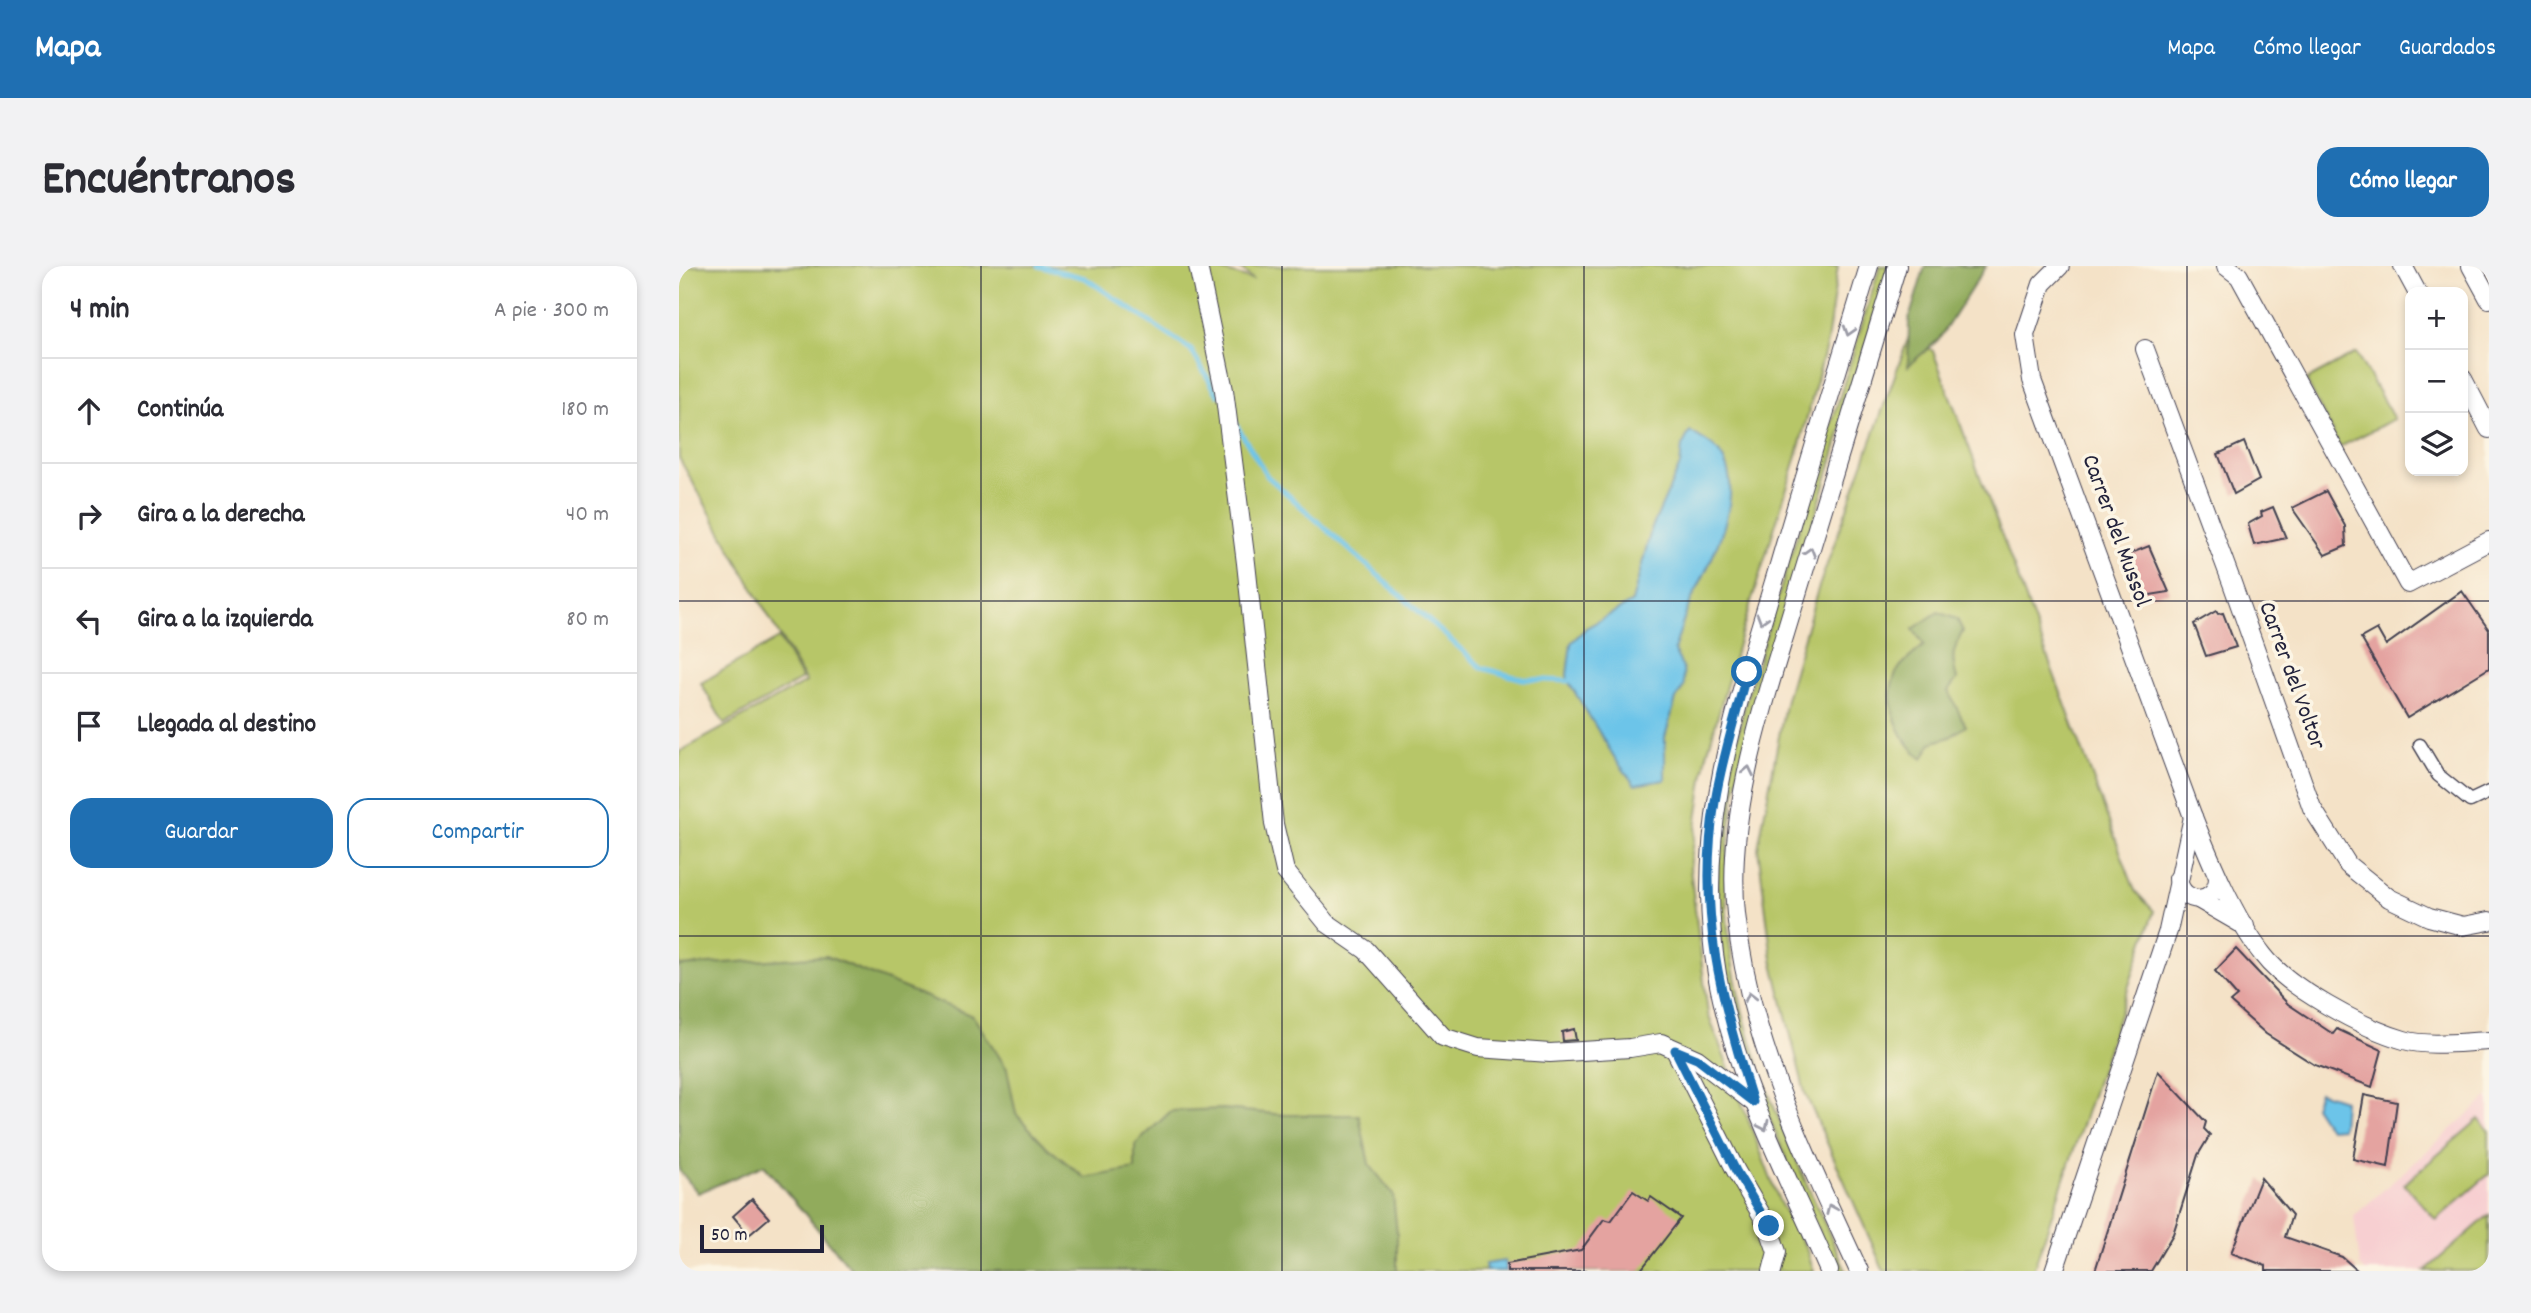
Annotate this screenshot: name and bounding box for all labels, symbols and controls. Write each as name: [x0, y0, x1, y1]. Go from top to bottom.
text: Mapa: [35, 26, 101, 73]
text: Mapa: [2167, 32, 2215, 66]
text: Cómo llegar: [2253, 32, 2361, 66]
text: Guardados: [2399, 32, 2496, 66]
text: Encuéntranos: [42, 147, 296, 217]
button: Cómo llegar: [2317, 147, 2489, 217]
map controls: [2405, 287, 2468, 476]
button: +: [2405, 287, 2468, 350]
text: 4 min: [70, 290, 129, 333]
text: A pie · 300 m: [494, 295, 609, 328]
one-way arrow: [1843, 325, 1858, 337]
button: −: [2405, 350, 2468, 413]
icon: ahead: [70, 392, 108, 430]
text: Continúa: [137, 392, 223, 429]
text: 180 m: [561, 394, 609, 427]
button: layers: [2405, 413, 2468, 476]
street label: Carrer del Mussol: [2072, 450, 2158, 612]
icon: right: [70, 497, 108, 535]
text: Gira a la derecha: [137, 497, 304, 534]
text: 40 m: [566, 499, 609, 532]
one-way arrow: [1801, 547, 1816, 559]
street label: Carrer del Voltor: [2248, 597, 2334, 755]
icon: left: [70, 602, 108, 640]
text: Gira a la izquierda: [137, 602, 313, 639]
text: 80 m: [566, 604, 609, 637]
one-way arrow: [1756, 613, 1771, 625]
route start: [1731, 656, 1762, 687]
icon: arrive: [70, 707, 108, 745]
text: Llegada al destino: [137, 707, 316, 744]
one-way arrow: [1740, 765, 1755, 777]
button: Guardar: [70, 798, 333, 868]
button: Compartir: [347, 798, 609, 868]
one-way arrow: [1744, 991, 1758, 1003]
one-way arrow: [1756, 1119, 1770, 1132]
one-way arrow: [1825, 1204, 1839, 1216]
route end: [1753, 1210, 1784, 1241]
scale bar: [700, 1222, 824, 1254]
text: 50 m: [711, 1223, 748, 1250]

